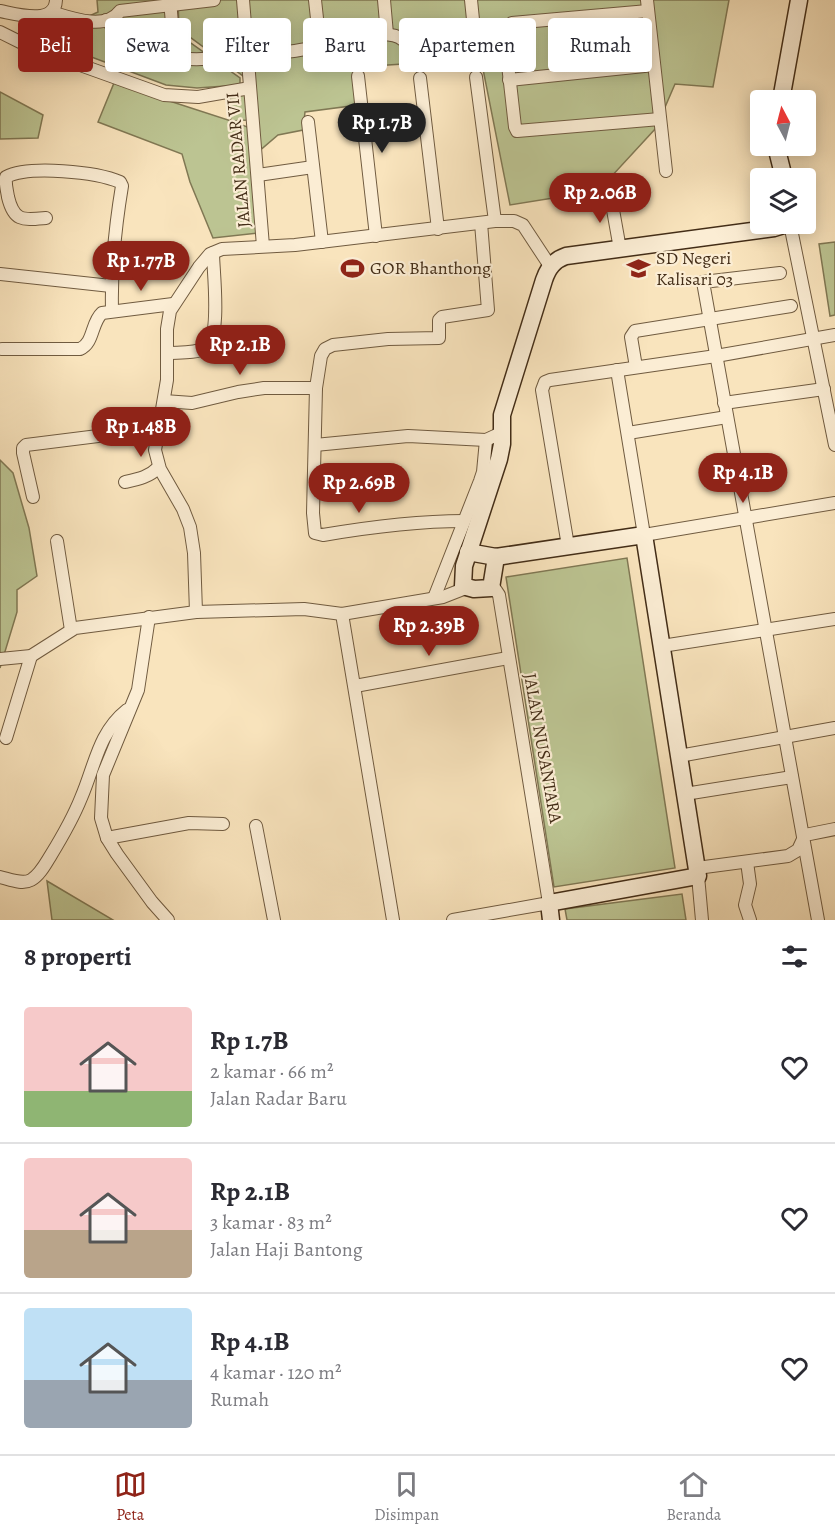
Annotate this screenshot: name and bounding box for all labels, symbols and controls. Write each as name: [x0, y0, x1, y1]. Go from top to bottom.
chip: Beli: [18, 18, 93, 72]
chip: Sewa: [105, 18, 191, 72]
chip: Filter: [203, 18, 291, 72]
chip: Baru: [303, 18, 387, 72]
chip: Apartemen: [399, 18, 536, 72]
chip: Rumah: [548, 18, 652, 72]
north arrow: [750, 90, 816, 156]
map controls: [750, 90, 816, 234]
street label: JALAN RADAR VII: [220, 91, 256, 229]
pin: Rp 1.7B: [327, 103, 437, 154]
text: Rp 1.7B: [352, 109, 412, 136]
button: layers: [750, 168, 816, 234]
pin: Rp 2.06B: [538, 173, 662, 224]
text: Rp 2.06B: [563, 179, 637, 206]
pin: Rp 1.77B: [79, 241, 203, 292]
place label: SD Negeri Kalisari 03: [656, 246, 733, 291]
text: Rp 1.77B: [107, 247, 175, 274]
sports icon: GOR Bhanthong: [339, 255, 365, 281]
school or university icon: SD Negeri Kalisari 03: [625, 255, 651, 281]
place label: GOR Bhanthong: [370, 256, 491, 280]
pin: Rp 2.1B: [185, 325, 295, 376]
text: Rp 2.1B: [209, 331, 271, 358]
pin: Rp 1.48B: [79, 407, 203, 458]
text: Rp 1.48B: [106, 413, 176, 440]
pin: Rp 4.1B: [688, 453, 798, 504]
text: Rp 4.1B: [712, 459, 774, 486]
pin: Rp 2.69B: [297, 463, 421, 514]
text: Rp 2.69B: [323, 469, 395, 496]
pin: Rp 2.39B: [367, 606, 491, 657]
text: Rp 2.39B: [393, 612, 465, 639]
street label: JALAN NUSANTARA: [518, 671, 568, 825]
text: 8 properti: [24, 939, 132, 974]
icon: filters: [778, 940, 811, 973]
text: Rp 1.7B: [210, 1023, 289, 1058]
icon: home: [72, 1031, 144, 1103]
icon: heart: [778, 1051, 811, 1084]
text: 2 kamar · 66 m²: [210, 1058, 333, 1085]
text: Jalan Radar Baru: [210, 1085, 347, 1112]
text: Rp 2.1B: [210, 1174, 290, 1209]
icon: home: [72, 1182, 144, 1254]
icon: heart: [778, 1202, 811, 1235]
text: 3 kamar · 83 m²: [210, 1209, 332, 1236]
text: Jalan Haji Bantong: [210, 1236, 363, 1263]
text: Rp 4.1B: [210, 1324, 290, 1359]
icon: home: [72, 1332, 144, 1404]
icon: heart: [778, 1352, 811, 1385]
text: 4 kamar · 120 m²: [210, 1359, 342, 1386]
text: Rumah: [210, 1386, 269, 1413]
tab: Peta: [114, 1468, 147, 1526]
tab: Disimpan: [374, 1468, 439, 1526]
tab: Beranda: [666, 1468, 721, 1526]

